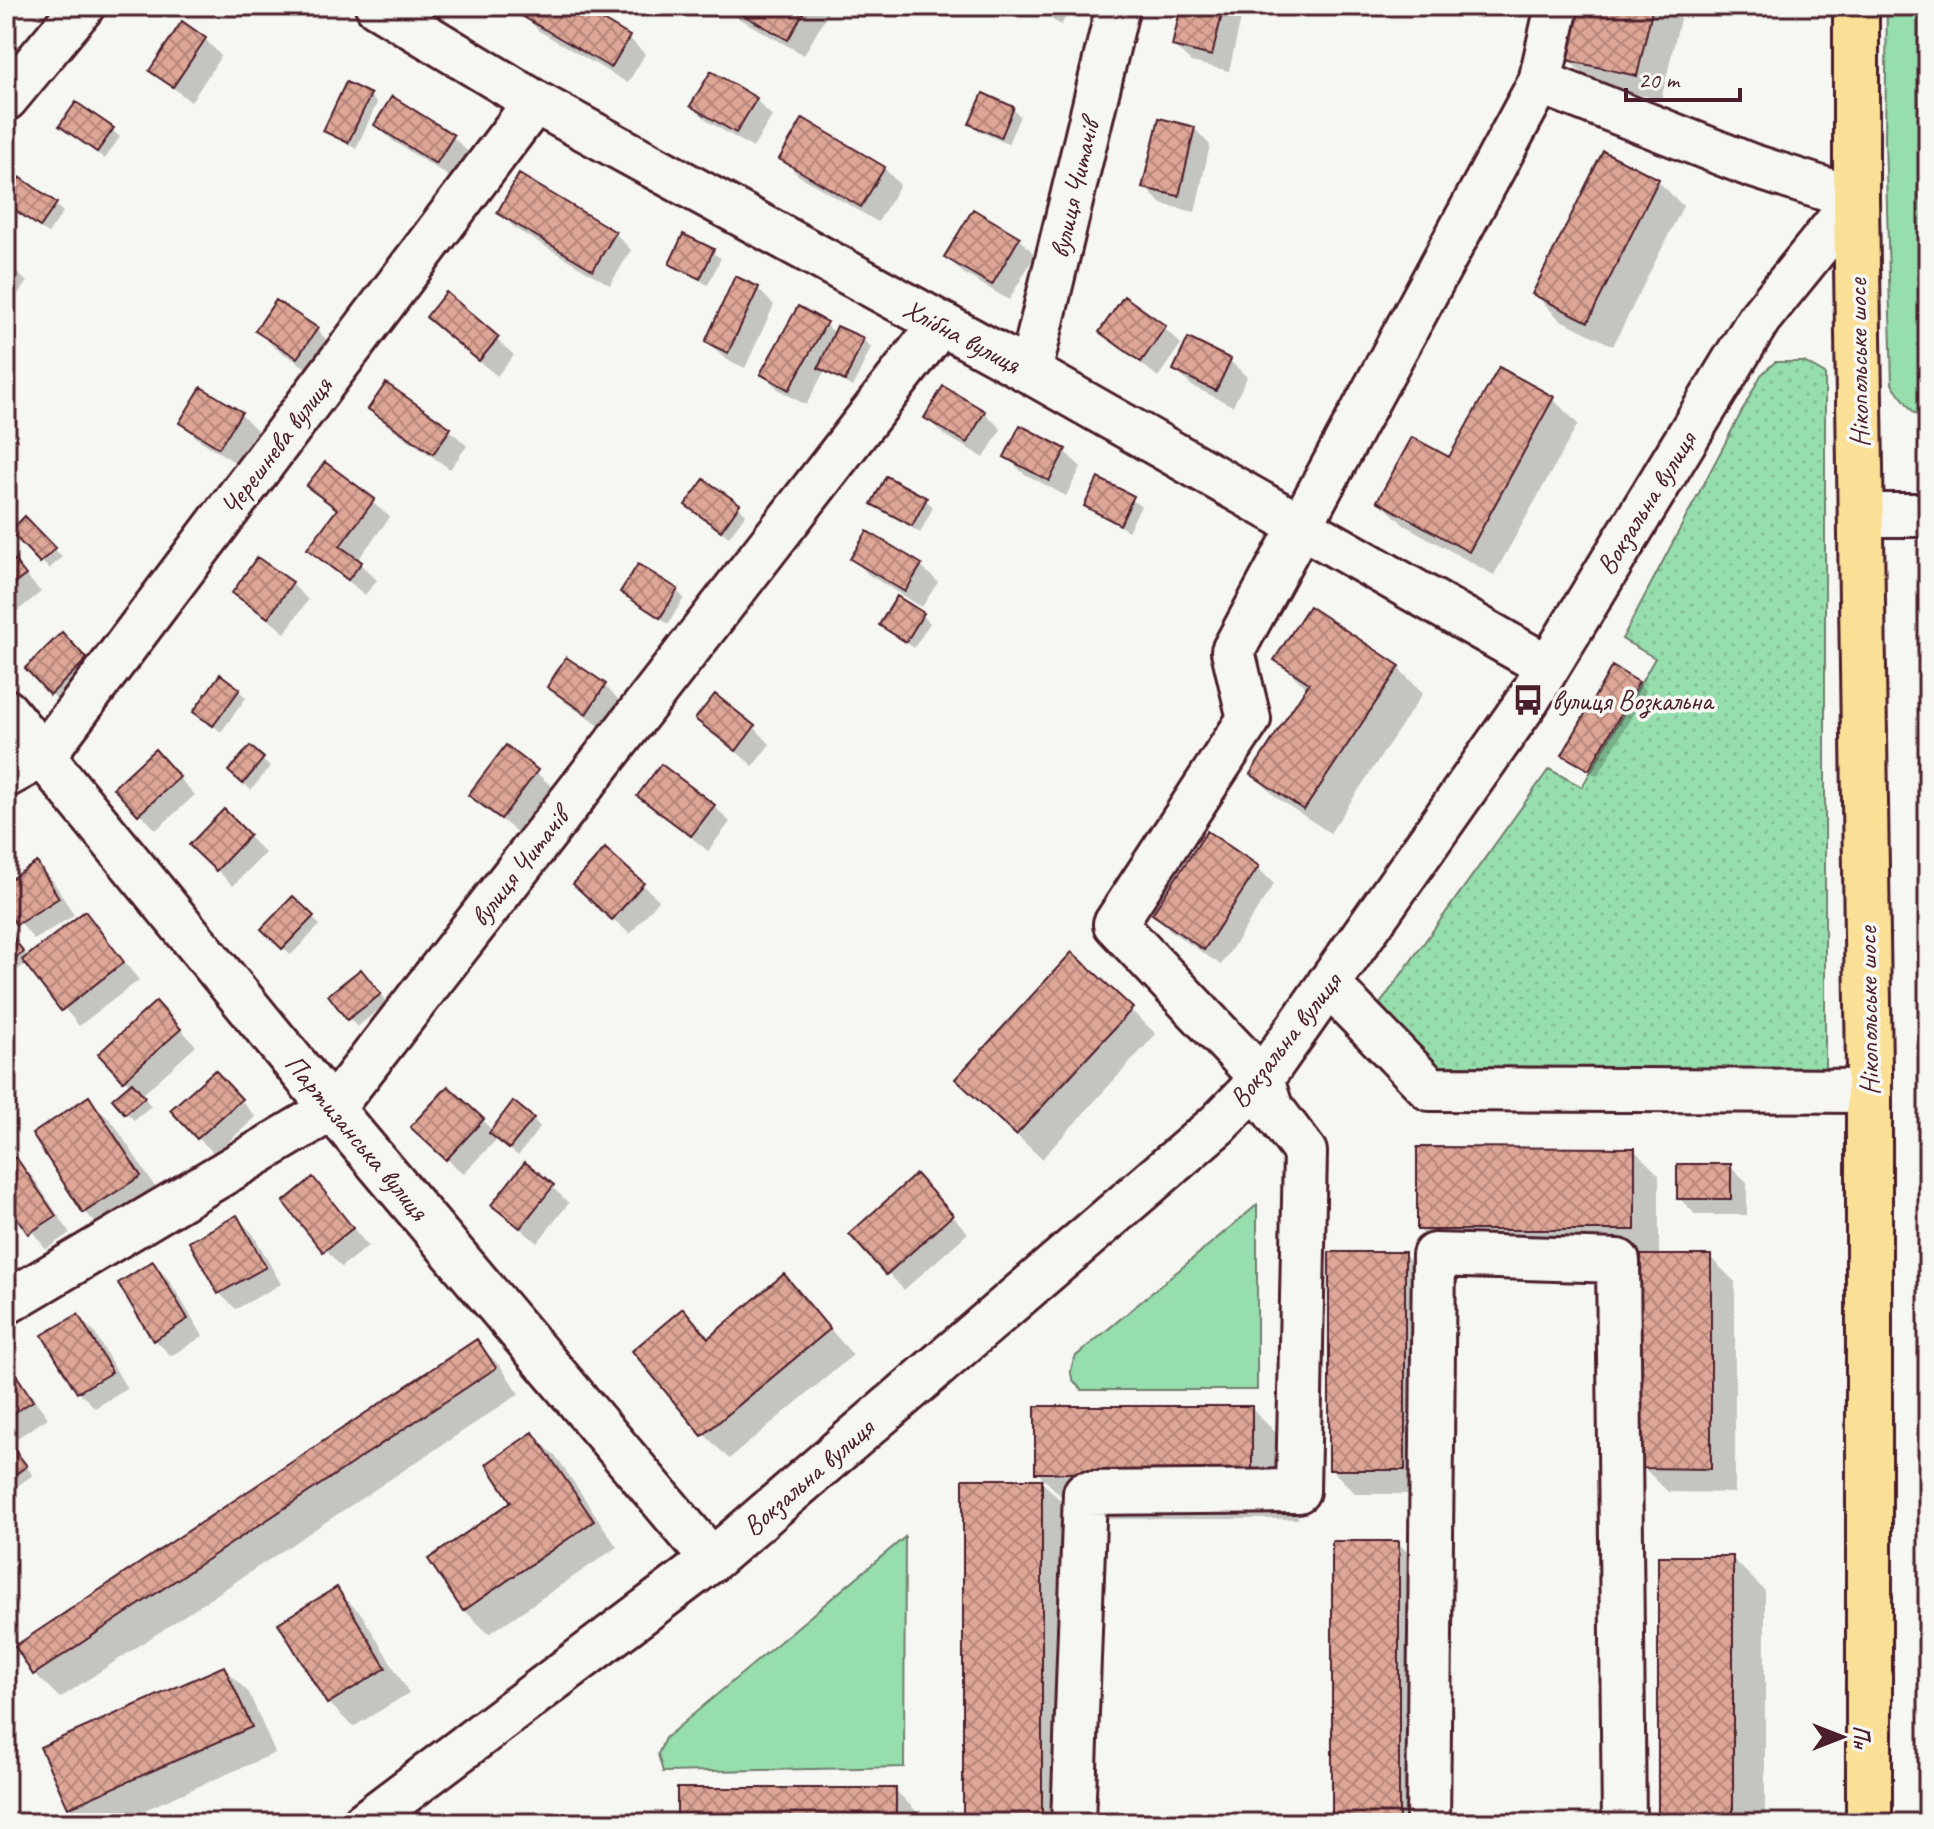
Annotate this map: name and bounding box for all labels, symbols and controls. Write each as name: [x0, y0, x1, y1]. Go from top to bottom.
scale bar: [1626, 52, 1740, 102]
text: 20 m: [1638, 65, 1681, 95]
street label: вулиця Читачів: [1041, 110, 1108, 261]
street label: Нікопольське шосе: [1839, 276, 1877, 448]
street label: Хлібна вулиця: [897, 291, 1027, 382]
street label: Черешнева вулиця: [212, 369, 340, 522]
street label: Вокзальна вулиця: [1588, 423, 1705, 581]
bus stop icon: вулиця Возкальна: [1511, 683, 1545, 717]
place label: вулиця Возкальна: [1552, 683, 1715, 719]
street label: вулиця Читачів: [462, 796, 580, 933]
street label: Нікопольське шосе: [1849, 924, 1887, 1096]
street label: Вокзальна вулиця: [1221, 963, 1350, 1115]
street label: Партизанська вулиця: [277, 1047, 437, 1228]
street label: Вокзальна вулиця: [735, 1409, 883, 1543]
north arrow: [1802, 1697, 1882, 1777]
text: Пн: [1847, 1725, 1875, 1750]

